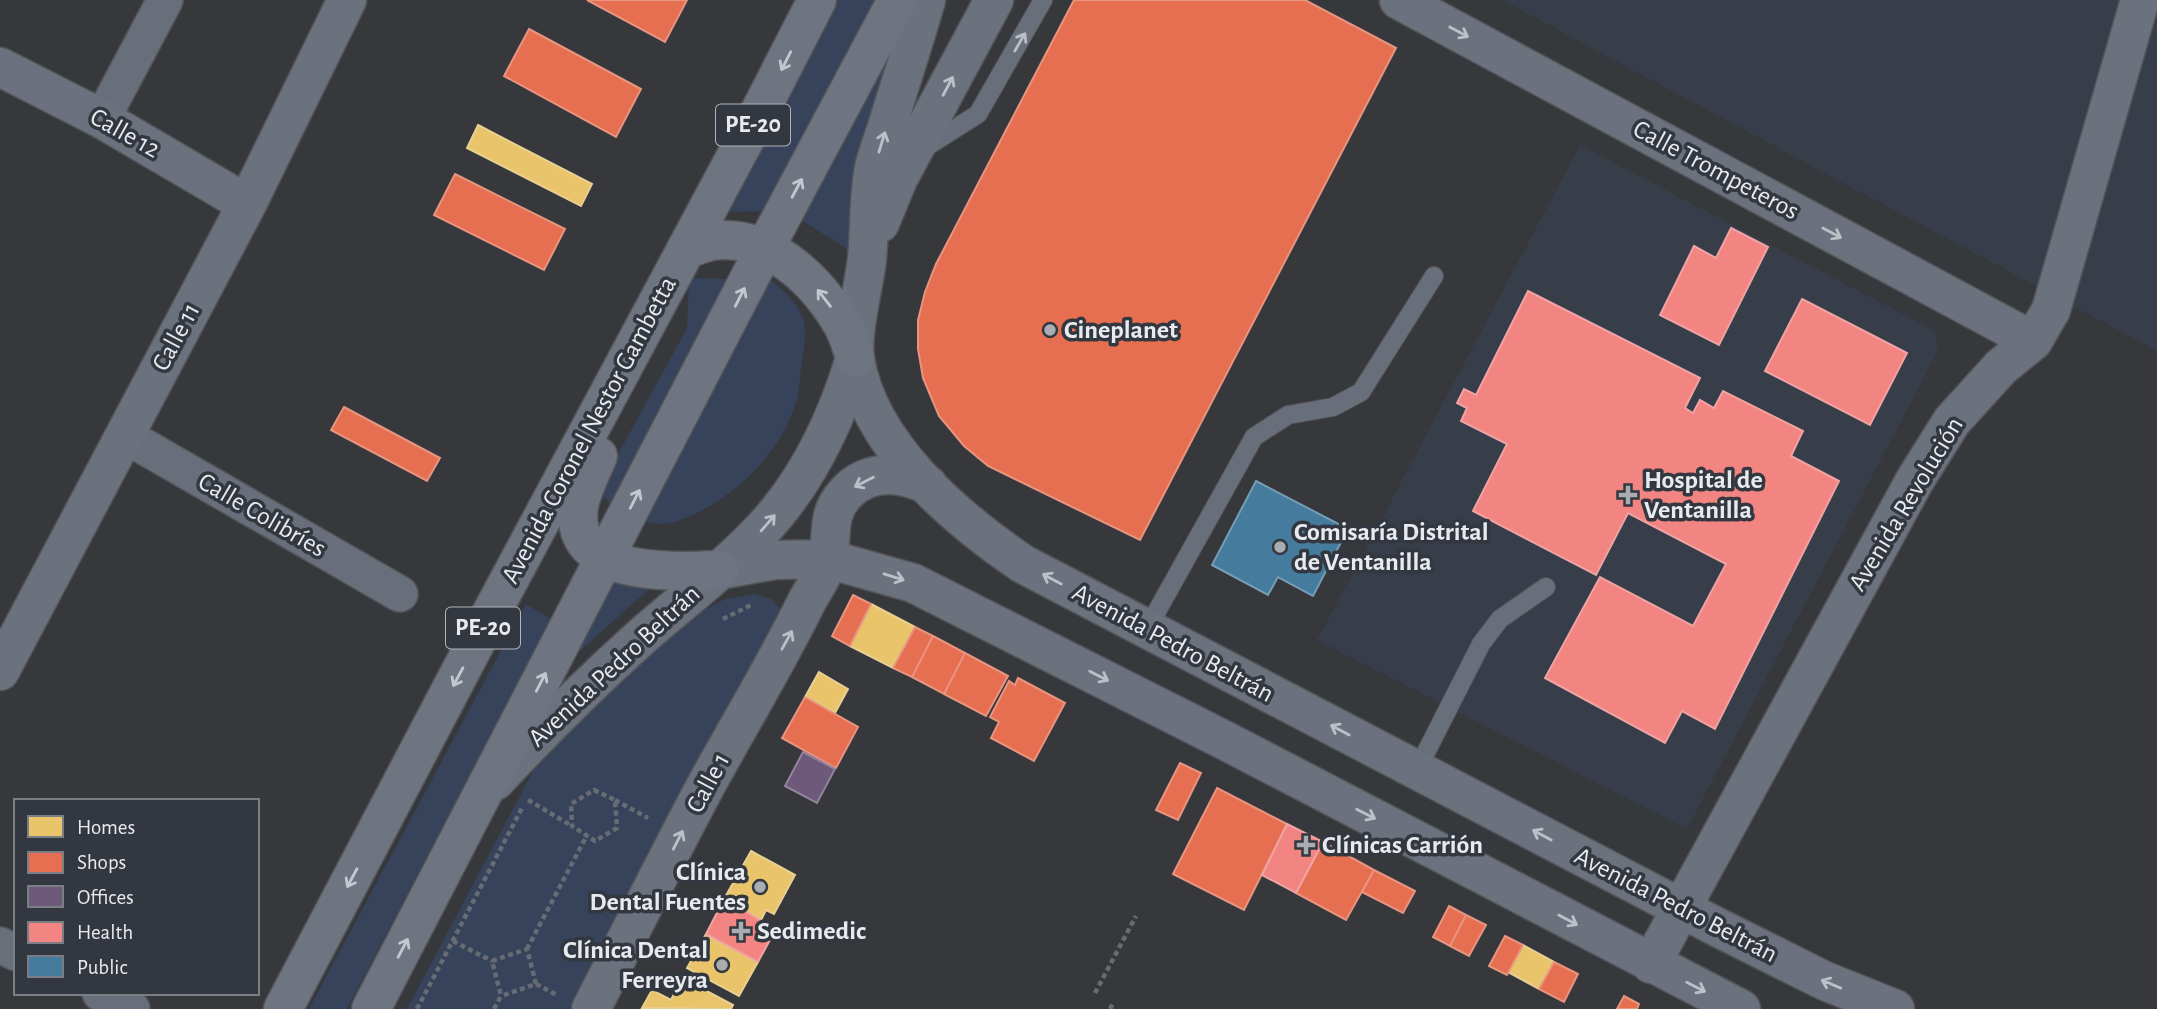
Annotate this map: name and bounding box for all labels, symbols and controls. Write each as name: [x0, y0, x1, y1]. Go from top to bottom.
one-way arrow: [1448, 25, 1468, 39]
one-way arrow: [1013, 32, 1027, 52]
one-way arrow: [778, 50, 792, 71]
one-way arrow: [941, 76, 955, 96]
street label: Calle 12: [86, 103, 164, 163]
road number: PE-20: [716, 104, 790, 146]
street label: Calle Trompeteros: [1629, 115, 1803, 225]
one-way arrow: [877, 131, 890, 153]
one-way arrow: [791, 178, 805, 199]
one-way arrow: [1821, 226, 1842, 240]
street label: Avenida Coronel Nestor Gambetta: [497, 272, 681, 588]
one-way arrow: [734, 287, 747, 308]
one-way arrow: [816, 289, 831, 307]
street label: Calle 11: [147, 299, 205, 375]
place label: Cineplanet: [1064, 317, 1178, 343]
marker: Cineplanet: [1042, 322, 1058, 338]
street label: Avenida Revolución: [1844, 413, 1968, 595]
place label: Hospital de Ventanilla: [1644, 467, 1763, 523]
street label: Calle Colibríes: [194, 468, 330, 562]
one-way arrow: [854, 476, 875, 490]
marker: Hospital de Ventanilla: [1618, 485, 1638, 505]
one-way arrow: [629, 489, 643, 510]
one-way arrow: [760, 514, 776, 532]
place label: Comisaría Distrital de Ventanilla: [1294, 519, 1489, 575]
marker: Comisaría Distrital de Ventanilla: [1272, 539, 1288, 555]
one-way arrow: [883, 571, 905, 584]
one-way arrow: [1042, 572, 1062, 586]
street label: Avenida Pedro Beltrán: [1068, 579, 1278, 707]
street label: Avenida Pedro Beltrán: [523, 580, 705, 752]
road number: PE-20: [446, 608, 520, 648]
one-way arrow: [780, 630, 794, 650]
one-way arrow: [450, 666, 464, 686]
one-way arrow: [1088, 669, 1109, 683]
one-way arrow: [535, 672, 549, 693]
one-way arrow: [1330, 723, 1351, 736]
street label: Calle 1: [682, 749, 734, 817]
legend: [14, 799, 259, 995]
one-way arrow: [1355, 808, 1376, 821]
text: Homes: [77, 817, 135, 838]
one-way arrow: [1532, 828, 1553, 841]
one-way arrow: [672, 830, 686, 850]
place label: Clínicas Carrión: [1322, 832, 1483, 858]
marker: Clínicas Carrión: [1296, 835, 1316, 855]
street label: Avenida Pedro Beltrán: [1570, 843, 1782, 967]
text: Shops: [77, 852, 126, 873]
place label: Clínica Dental Fuentes: [590, 859, 746, 915]
one-way arrow: [345, 867, 358, 888]
marker: Clínica Dental Fuentes: [752, 879, 768, 895]
text: Offices: [77, 887, 134, 908]
one-way arrow: [1557, 913, 1577, 927]
place label: Sedimedic: [757, 918, 866, 944]
marker: Sedimedic: [731, 921, 751, 941]
text: Health: [77, 922, 133, 943]
place label: Clínica Dental Ferreyra: [563, 937, 708, 993]
one-way arrow: [396, 939, 410, 959]
text: Public: [77, 957, 127, 978]
marker: Clínica Dental Ferreyra: [714, 957, 730, 973]
one-way arrow: [1821, 976, 1843, 989]
one-way arrow: [1685, 980, 1706, 994]

